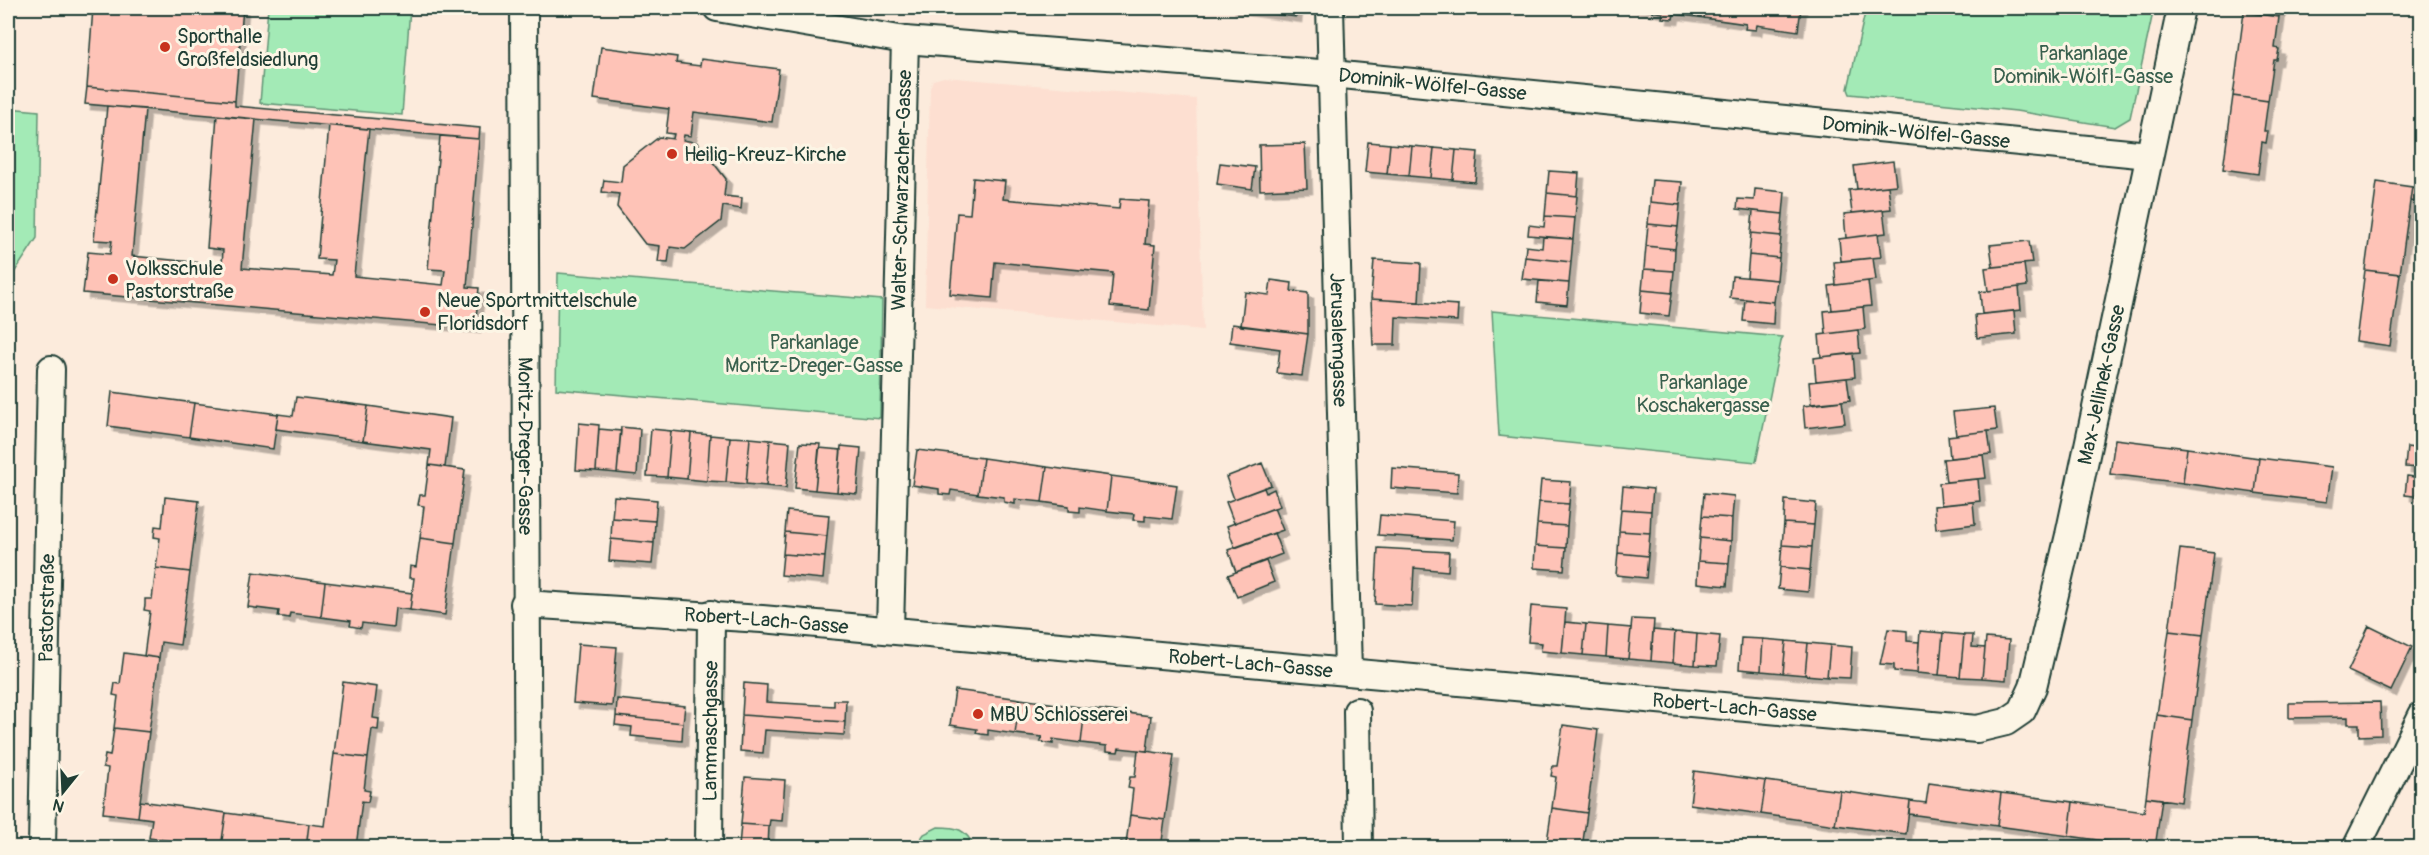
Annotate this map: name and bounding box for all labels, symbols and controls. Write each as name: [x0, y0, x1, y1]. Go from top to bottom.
place label: Sporthalle Großfeldsiedlung: [177, 24, 318, 72]
marker: Sporthalle Großfeldsiedlung: [158, 40, 172, 54]
park label: Parkanlage Dominik-Wölfl-Gasse: [1993, 41, 2173, 89]
street label: Dominik-Wölfel-Gasse: [1337, 62, 1528, 106]
street label: Walter-Schwarzacher-Gasse: [886, 69, 917, 311]
street label: Dominik-Wölfel-Gasse: [1821, 110, 2011, 154]
place label: Heilig-Kreuz-Kirche: [684, 142, 846, 167]
marker: Heilig-Kreuz-Kirche: [665, 147, 679, 161]
place label: Volksschule Pastorstraße: [125, 256, 234, 304]
marker: Volksschule Pastorstraße: [106, 272, 120, 286]
street label: Jerusalemgasse: [1325, 272, 1353, 407]
place label: Neue Sportmittelschule Floridsdorf: [437, 288, 637, 336]
street label: Max-Jellinek-Gasse: [2072, 302, 2130, 467]
marker: Neue Sportmittelschule Floridsdorf: [418, 305, 432, 319]
park label: Parkanlage Moritz-Dreger-Gasse: [725, 330, 903, 378]
street label: Moritz-Dreger-Gasse: [513, 357, 538, 535]
park label: Parkanlage Koschakergasse: [1636, 370, 1770, 418]
street label: Pastorstraße: [33, 553, 60, 663]
street label: Robert-Lach-Gasse: [683, 602, 850, 639]
street label: Robert-Lach-Gasse: [1167, 643, 1334, 683]
street label: Lammaschgasse: [697, 660, 723, 802]
street label: Robert-Lach-Gasse: [1651, 687, 1818, 727]
place label: MBU Schlosserei: [990, 702, 1128, 727]
marker: MBU Schlosserei: [971, 707, 985, 721]
north arrow: [33, 762, 93, 822]
text: N: [50, 794, 67, 816]

